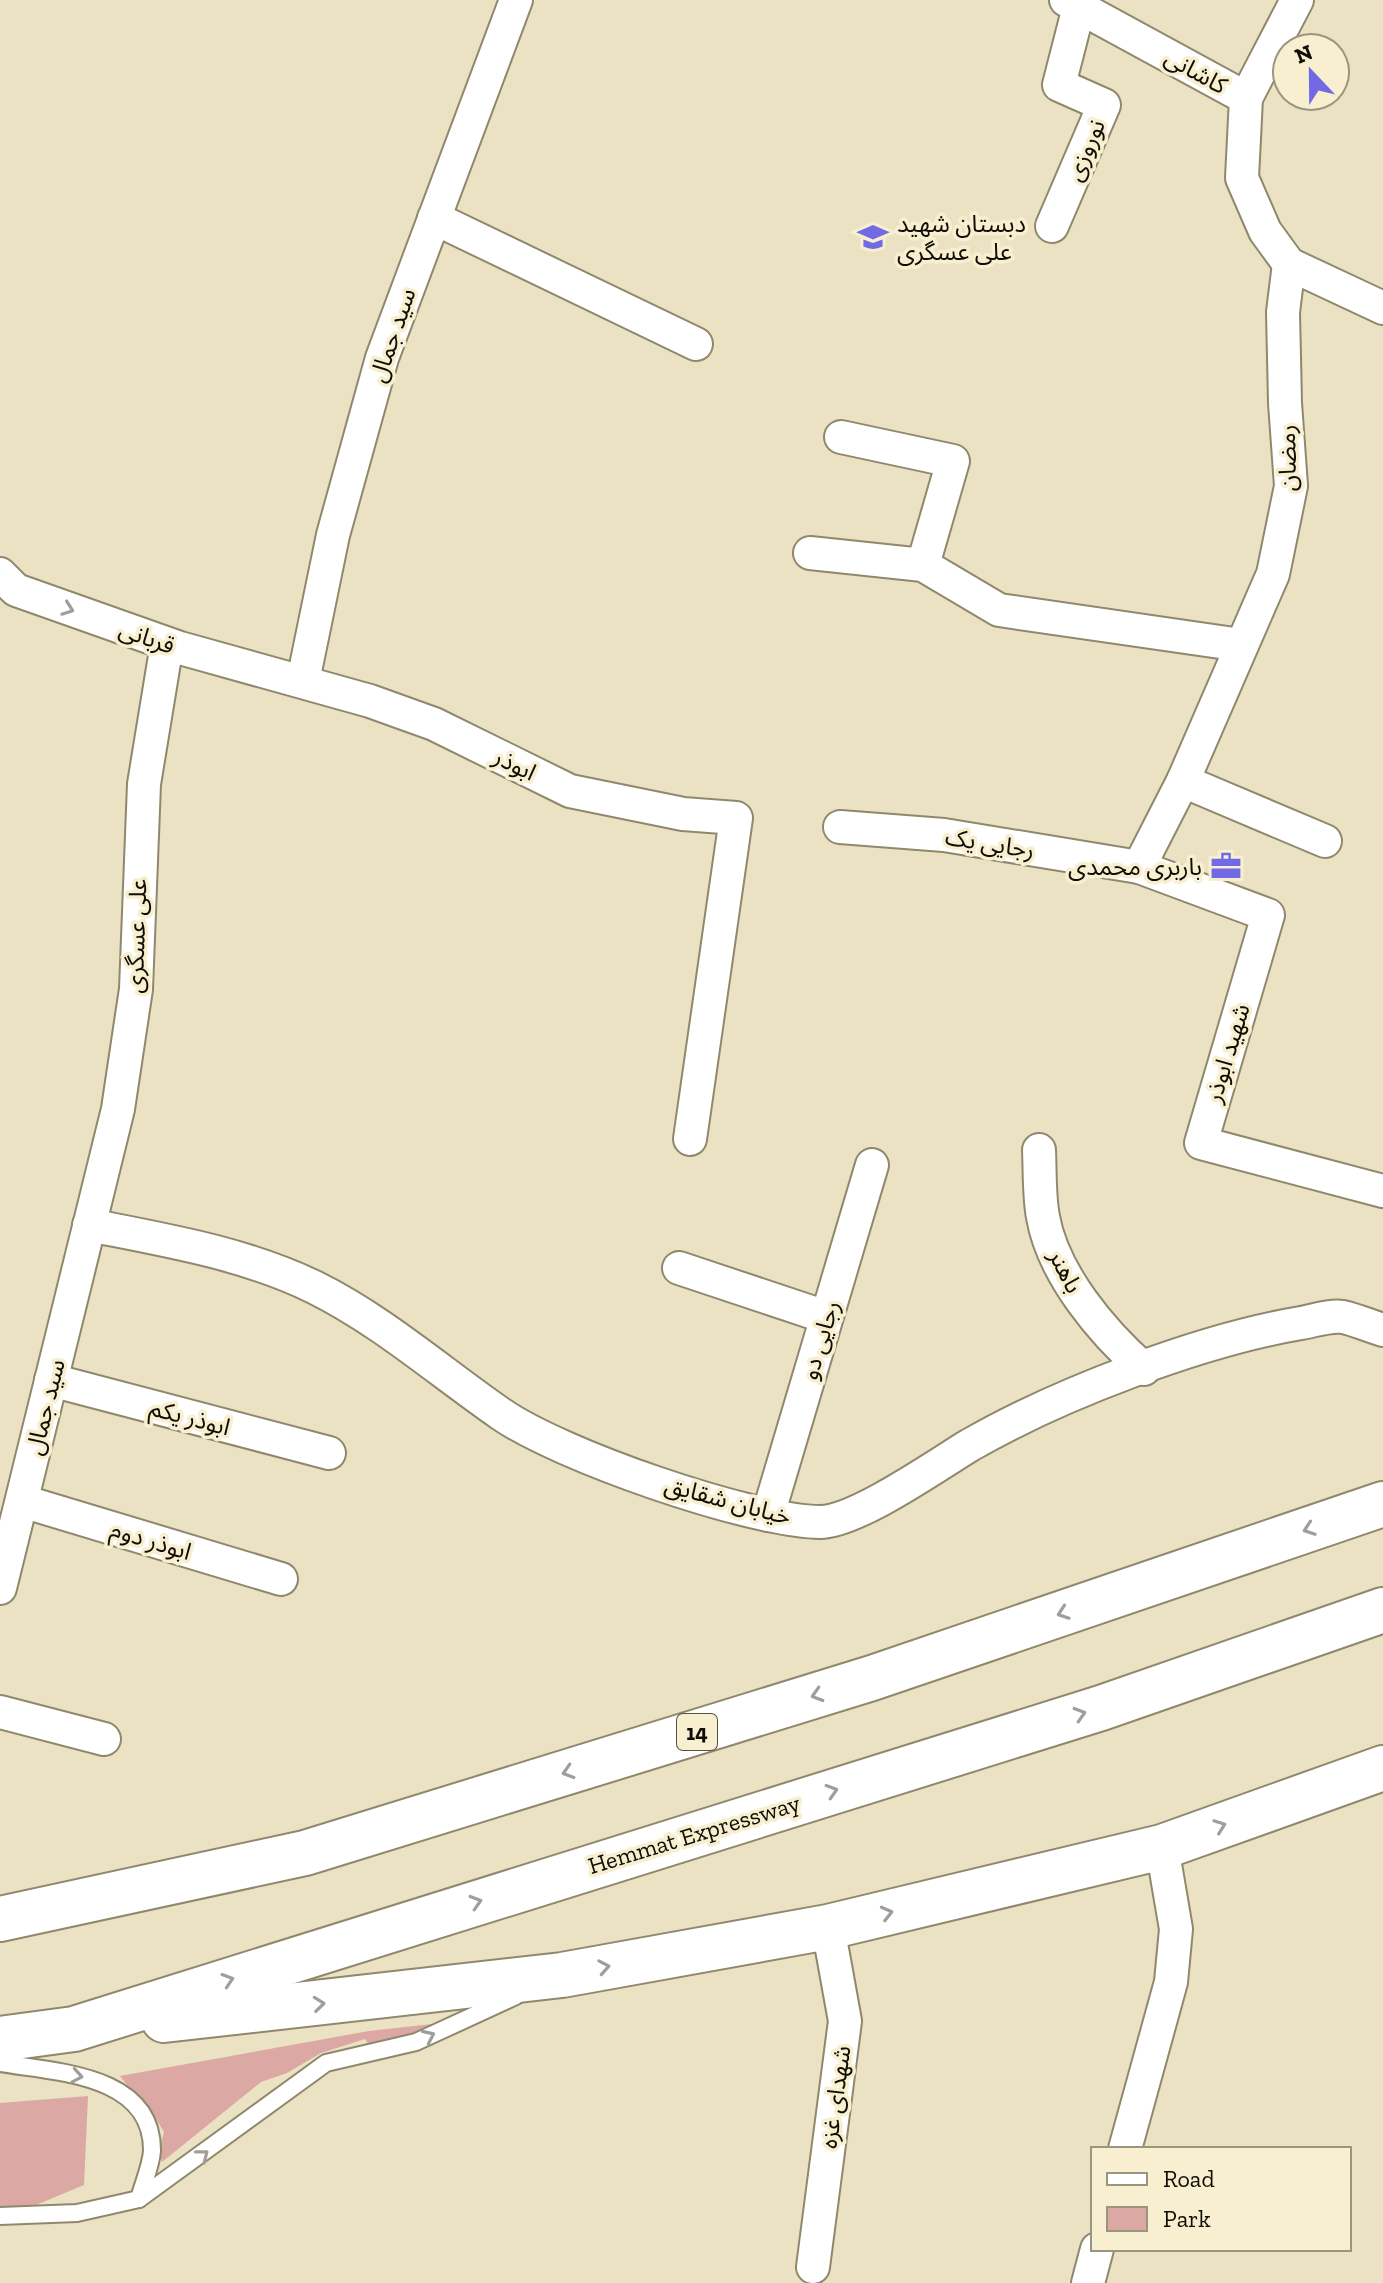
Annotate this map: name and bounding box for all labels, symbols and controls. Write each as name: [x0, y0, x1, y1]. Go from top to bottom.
north arrow: [1271, 32, 1351, 112]
text: N: [1291, 38, 1317, 70]
street label: کاشانی: [1160, 42, 1233, 100]
street label: نوروزی: [1059, 115, 1111, 185]
place label: دبستان شهید علی عسگری: [897, 209, 1026, 266]
school or university icon: دبستان شهید علی عسگری: [856, 220, 890, 254]
street label: سید جمال: [362, 284, 422, 386]
street label: رمضان: [1272, 424, 1302, 492]
one-way arrow: [60, 599, 74, 615]
street label: قربانی: [115, 614, 179, 660]
street label: ابوذر: [488, 741, 541, 787]
street label: رجایی یک: [943, 822, 1037, 864]
office icon: باربری محمدی: [1209, 849, 1243, 883]
place label: باربری محمدی: [1068, 852, 1202, 881]
street label: علی عسگری: [120, 878, 152, 994]
street label: شهید ابوذر: [1198, 1000, 1256, 1107]
street label: باهنر: [1042, 1243, 1089, 1298]
street label: رجایی دو: [794, 1297, 846, 1383]
street label: سید جمال: [19, 1356, 71, 1458]
street label: ابوذر یکم: [146, 1392, 233, 1445]
street label: خیابان شقایق: [661, 1469, 794, 1532]
street label: ابوذر دوم: [106, 1514, 195, 1570]
one-way arrow: [1303, 1519, 1317, 1535]
one-way arrow: [1057, 1603, 1071, 1619]
one-way arrow: [810, 1686, 824, 1702]
one-way arrow: [1073, 1707, 1086, 1723]
road number: 14: [677, 1714, 717, 1750]
one-way arrow: [562, 1763, 575, 1779]
one-way arrow: [824, 1785, 838, 1801]
street label: Hemmat Expressway: [585, 1788, 804, 1880]
one-way arrow: [1212, 1820, 1226, 1836]
one-way arrow: [469, 1895, 483, 1911]
one-way arrow: [880, 1906, 894, 1923]
one-way arrow: [598, 1960, 611, 1977]
one-way arrow: [221, 1973, 235, 1989]
one-way arrow: [313, 1996, 326, 2013]
one-way arrow: [420, 2030, 435, 2046]
street label: شهدای غزه: [813, 2044, 857, 2150]
one-way arrow: [70, 2067, 84, 2084]
legend: [1091, 2147, 1351, 2251]
one-way arrow: [194, 2150, 209, 2164]
text: Road: [1163, 2164, 1215, 2193]
text: Park: [1163, 2204, 1211, 2233]

